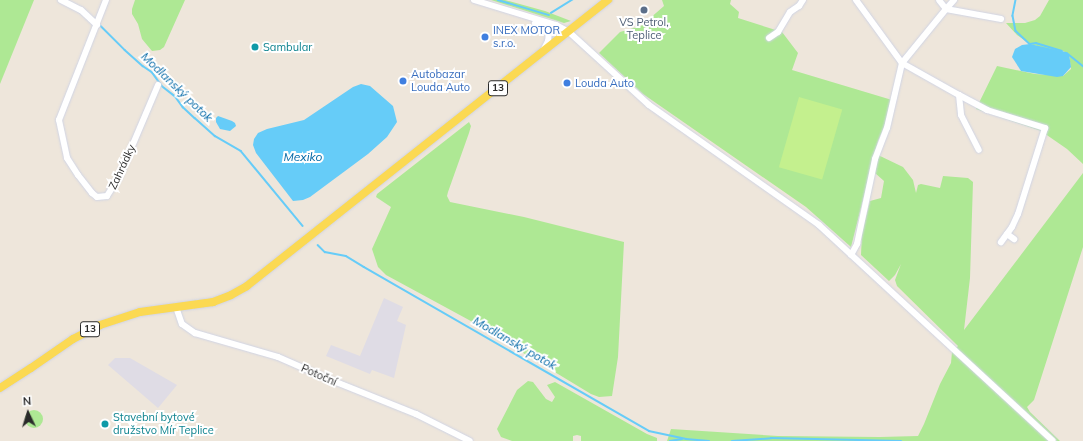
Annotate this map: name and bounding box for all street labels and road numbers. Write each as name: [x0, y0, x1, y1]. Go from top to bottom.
road number: 13: [488, 80, 508, 96]
street label: Zahrádky: [106, 142, 138, 192]
road number: 13: [80, 321, 100, 337]
street label: Potoční: [299, 361, 339, 389]

